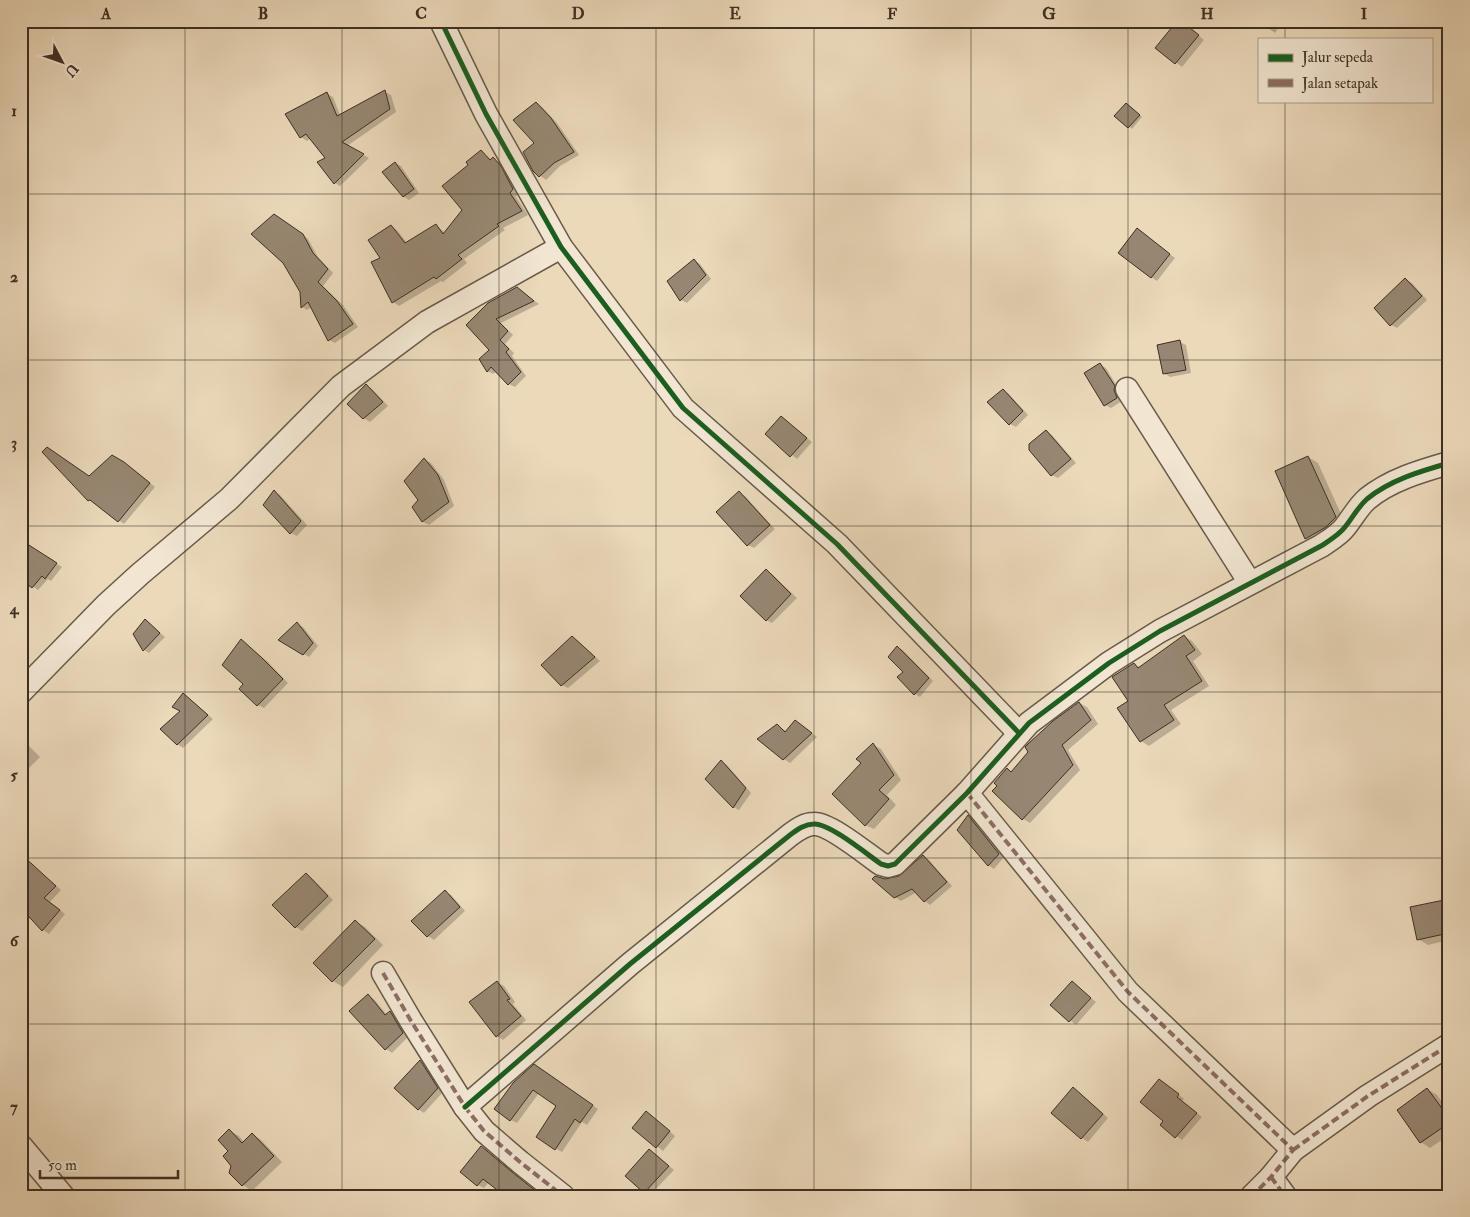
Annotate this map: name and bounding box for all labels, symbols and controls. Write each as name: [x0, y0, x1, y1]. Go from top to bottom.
text: A: [100, 4, 112, 24]
text: B: [258, 4, 268, 24]
text: C: [415, 4, 427, 24]
text: D: [571, 4, 585, 24]
text: E: [729, 4, 741, 24]
text: F: [887, 4, 897, 24]
text: G: [1042, 4, 1056, 24]
text: H: [1200, 4, 1214, 24]
text: I: [1361, 4, 1368, 24]
north arrow: [38, 38, 88, 88]
legend: [1258, 38, 1432, 102]
text: Jalur sepeda: [1301, 48, 1374, 68]
text: U: [61, 60, 82, 80]
text: Jalan setapak: [1301, 74, 1378, 94]
text: 1: [11, 101, 17, 121]
text: 2: [10, 267, 18, 287]
text: 3: [11, 433, 17, 453]
text: 4: [9, 599, 20, 619]
text: 5: [10, 765, 18, 785]
text: 6: [10, 931, 20, 951]
text: 7: [10, 1097, 18, 1117]
scale bar: [40, 1147, 178, 1179]
text: 50 m: [48, 1156, 77, 1175]

